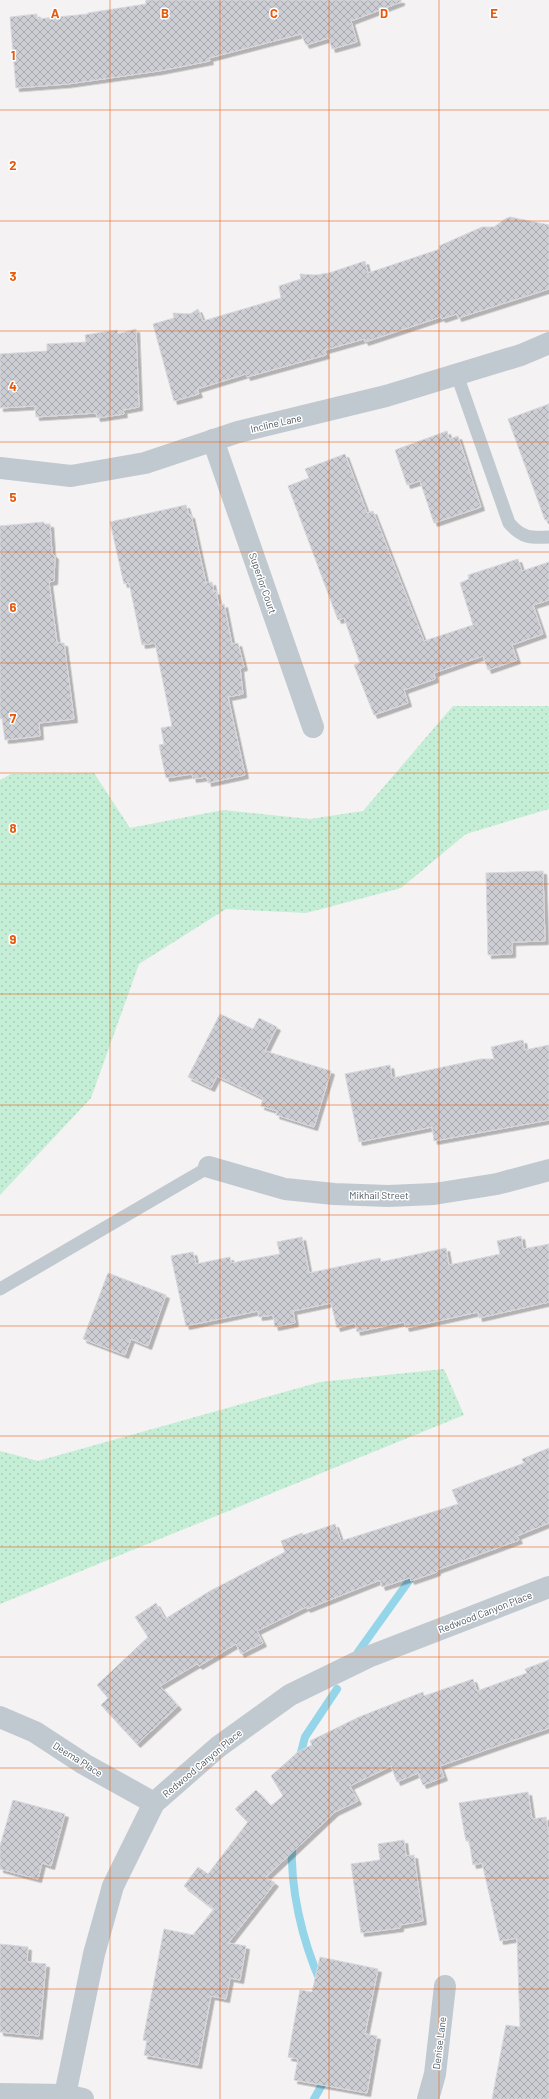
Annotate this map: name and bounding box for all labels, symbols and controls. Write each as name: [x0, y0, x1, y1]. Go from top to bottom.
text: A: [51, 5, 60, 21]
text: B: [161, 5, 169, 21]
text: C: [270, 5, 278, 21]
text: D: [380, 5, 388, 21]
text: E: [490, 5, 498, 21]
text: 1: [11, 47, 15, 63]
text: 2: [9, 157, 17, 173]
text: 3: [9, 268, 17, 284]
text: 4: [9, 378, 17, 394]
street label: Incline Lane: [249, 411, 303, 435]
text: 5: [9, 489, 17, 505]
street label: Superior Court: [247, 551, 279, 615]
text: 6: [10, 599, 17, 615]
text: 7: [10, 710, 17, 726]
text: 8: [9, 820, 17, 836]
text: 9: [10, 931, 17, 947]
street label: Mikhail Street: [349, 1189, 409, 1201]
street label: Redwood Canyon Place: [436, 1589, 534, 1635]
street label: Redwood Canyon Place: [160, 1726, 244, 1800]
street label: Deema Place: [51, 1739, 105, 1779]
street label: Denise Lane: [430, 2016, 448, 2070]

